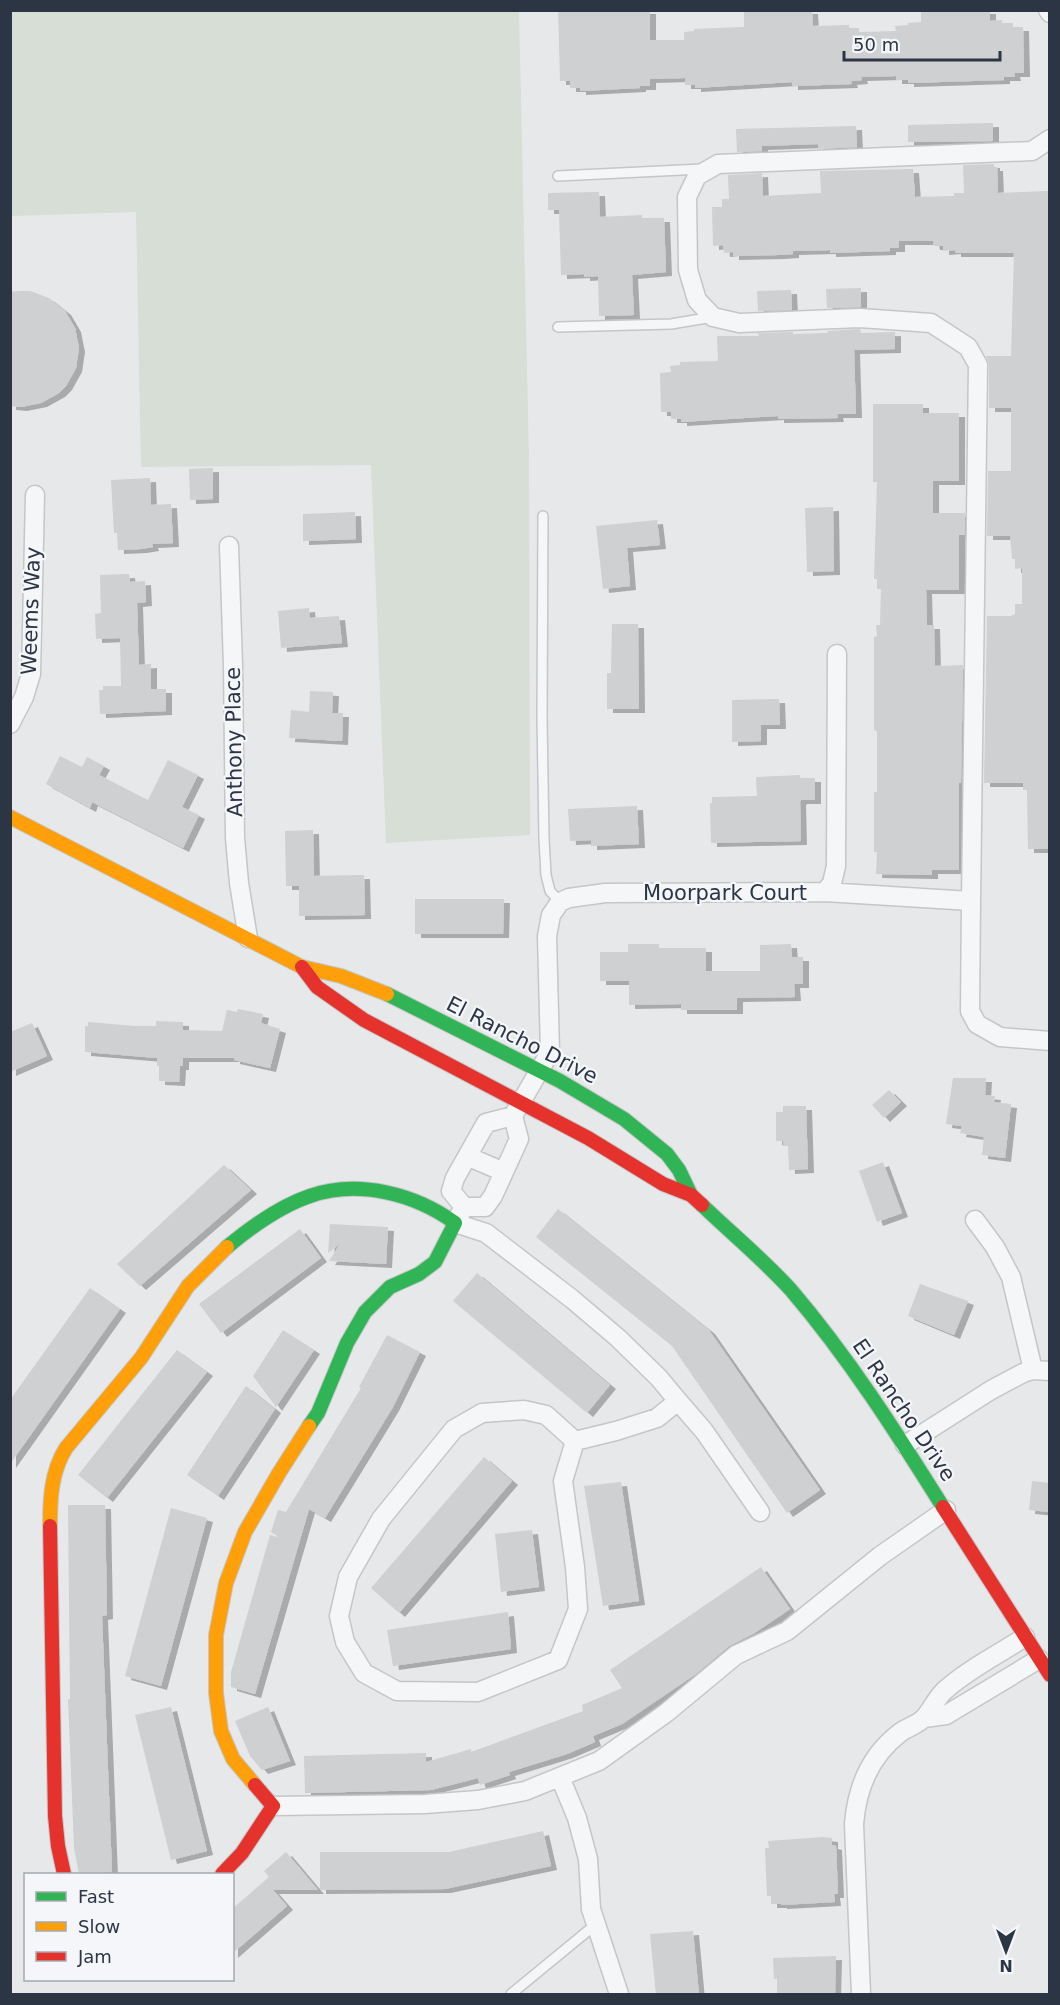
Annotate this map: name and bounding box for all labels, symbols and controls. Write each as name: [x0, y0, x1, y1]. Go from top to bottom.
scale bar: [844, 24, 1000, 62]
text: 50 m: [853, 34, 899, 55]
street label: Weems Way: [17, 547, 45, 675]
street label: Anthony Place: [221, 667, 247, 817]
street label: Moorpark Court: [643, 881, 807, 905]
street label: El Rancho Drive: [442, 992, 602, 1088]
street label: El Rancho Drive: [848, 1334, 960, 1486]
legend: [24, 1873, 234, 1981]
text: Fast: [78, 1886, 114, 1907]
text: Slow: [78, 1916, 120, 1937]
north arrow: [976, 1921, 1036, 1981]
text: Jam: [77, 1946, 112, 1967]
text: N: [999, 1956, 1013, 1975]

